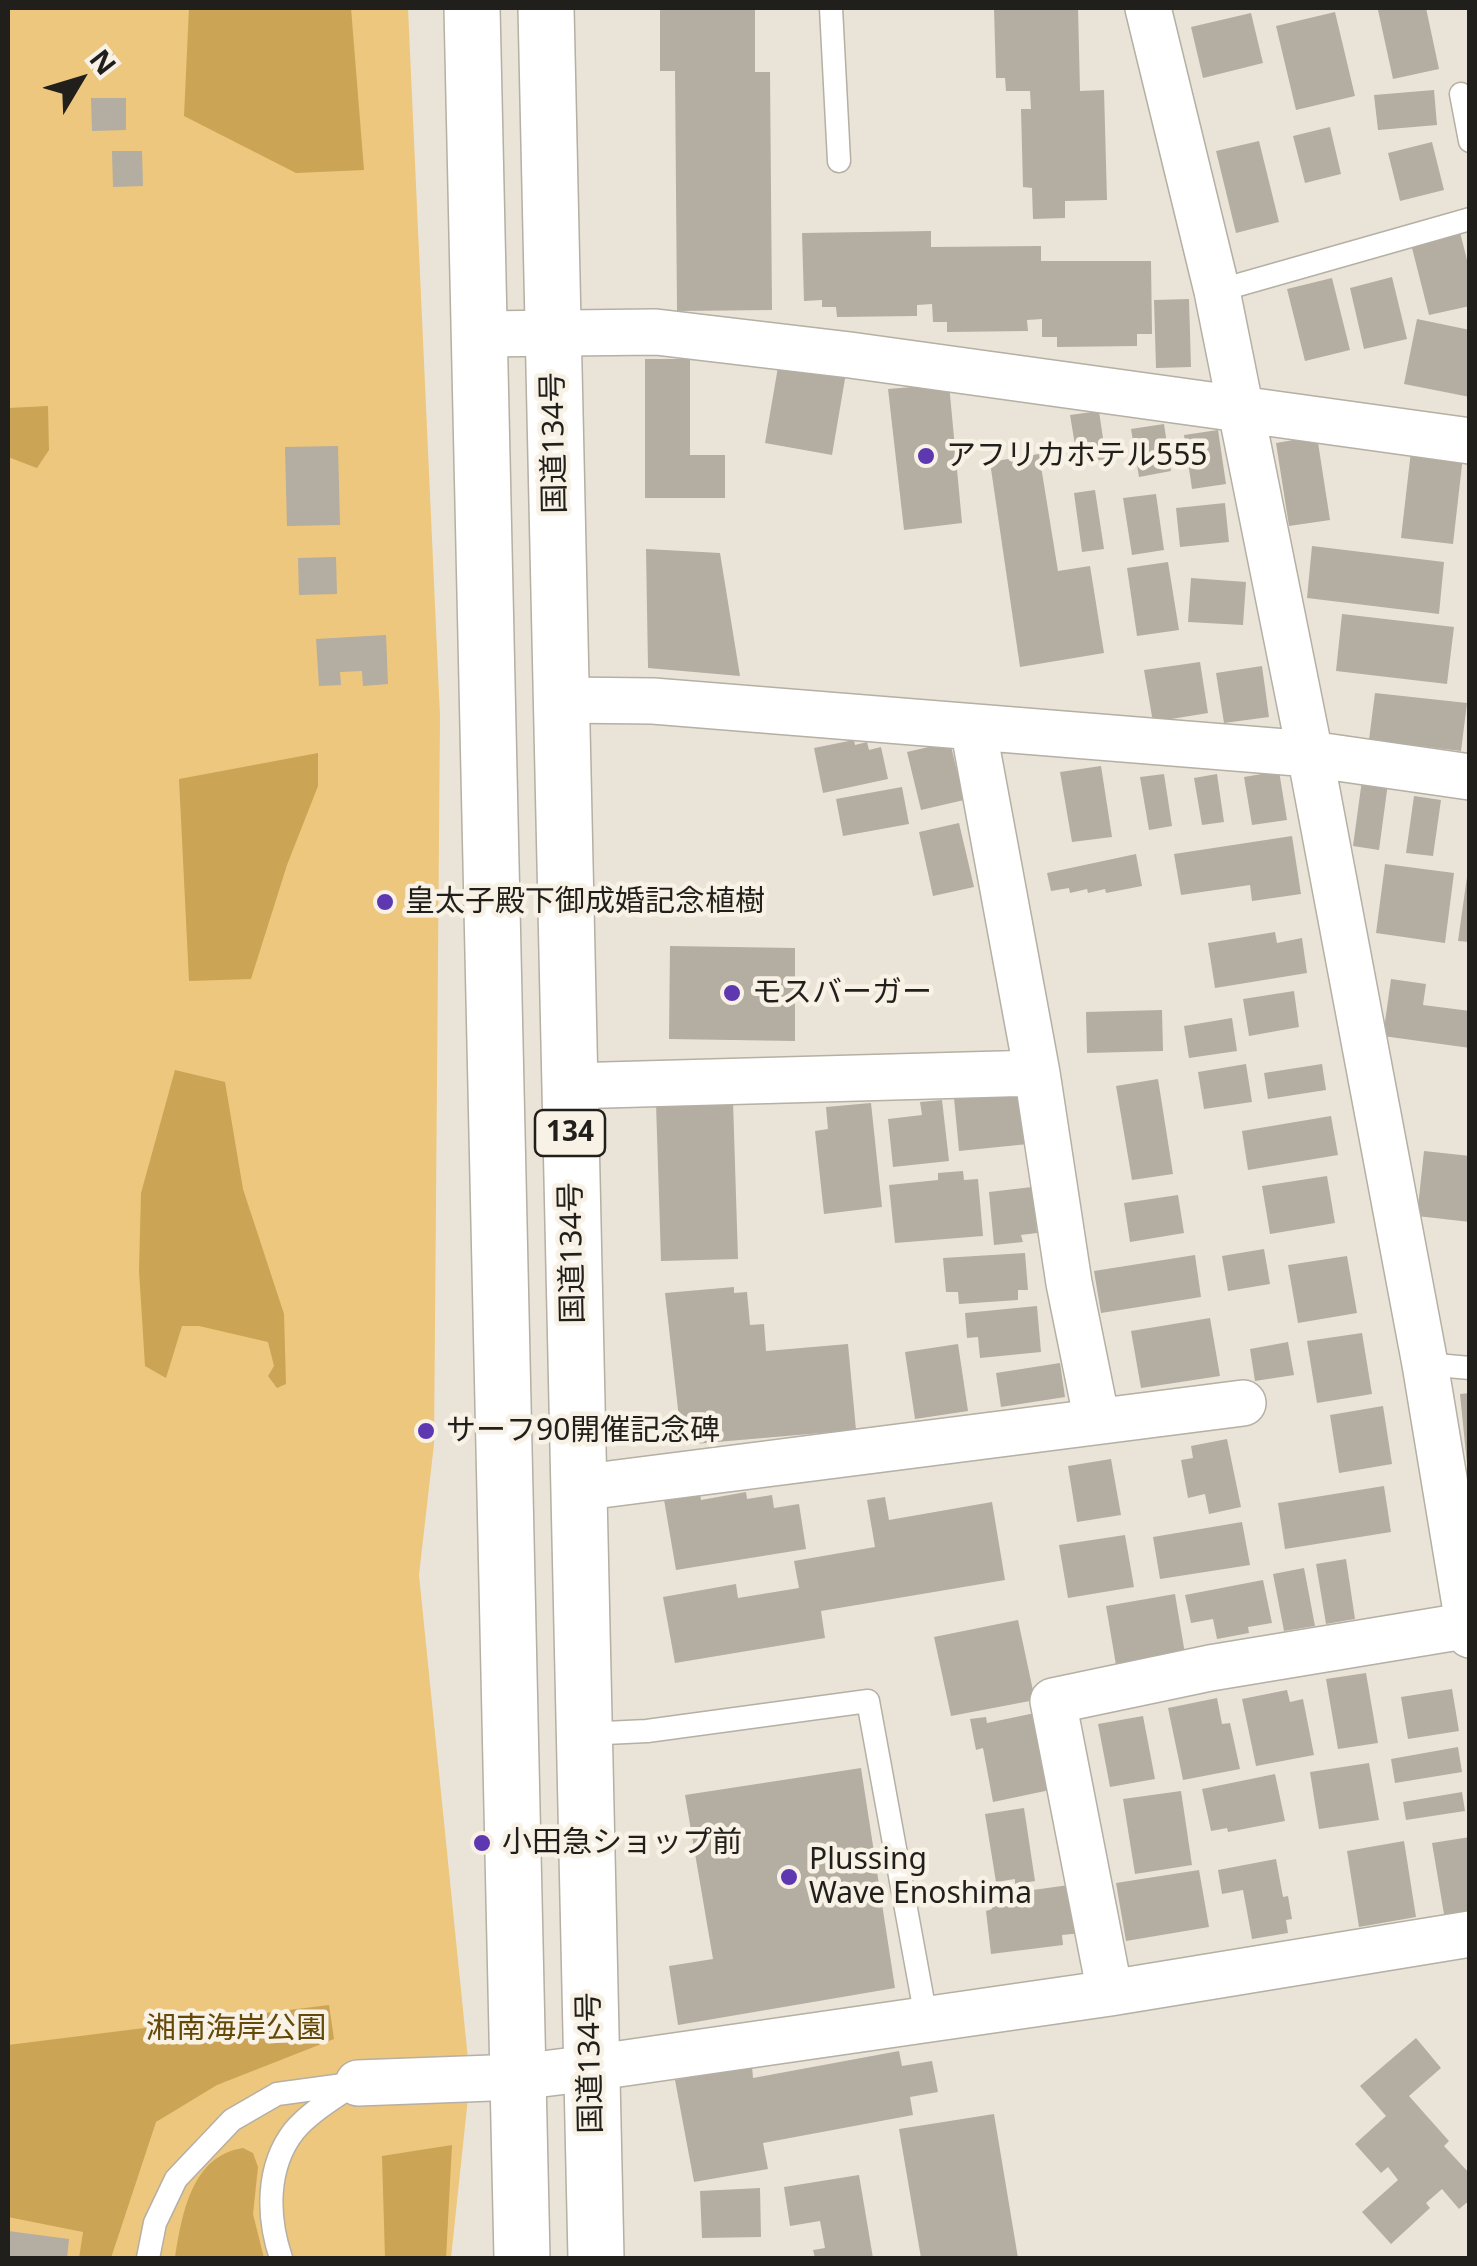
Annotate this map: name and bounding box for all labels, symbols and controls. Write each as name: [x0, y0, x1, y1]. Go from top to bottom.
north arrow: [30, 30, 130, 130]
text: N: [82, 41, 126, 82]
street label: 国道134号: [536, 372, 574, 514]
place label: アフリカホテル555: [946, 438, 1207, 474]
marker: アフリカホテル555: [915, 445, 937, 467]
place label: 皇太子殿下御成婚記念植樹: [405, 884, 765, 920]
marker: 皇太子殿下御成婚記念植樹: [374, 891, 396, 913]
place label: モスバーガー: [752, 975, 932, 1011]
marker: モスバーガー: [721, 982, 743, 1004]
road number: 134: [535, 1110, 605, 1156]
street label: 国道134号: [554, 1182, 592, 1324]
place label: サーフ90開催記念碑: [446, 1413, 720, 1449]
marker: サーフ90開催記念碑: [415, 1420, 437, 1442]
place label: 小田急ショップ前: [502, 1825, 742, 1861]
marker: 小田急ショップ前: [471, 1832, 493, 1854]
place label: Plussing Wave Enoshima: [809, 1842, 1032, 1912]
marker: Plussing Wave Enoshima: [778, 1866, 800, 1888]
street label: 国道134号: [572, 1992, 610, 2134]
park label: 湘南海岸公園: [146, 2011, 326, 2047]

